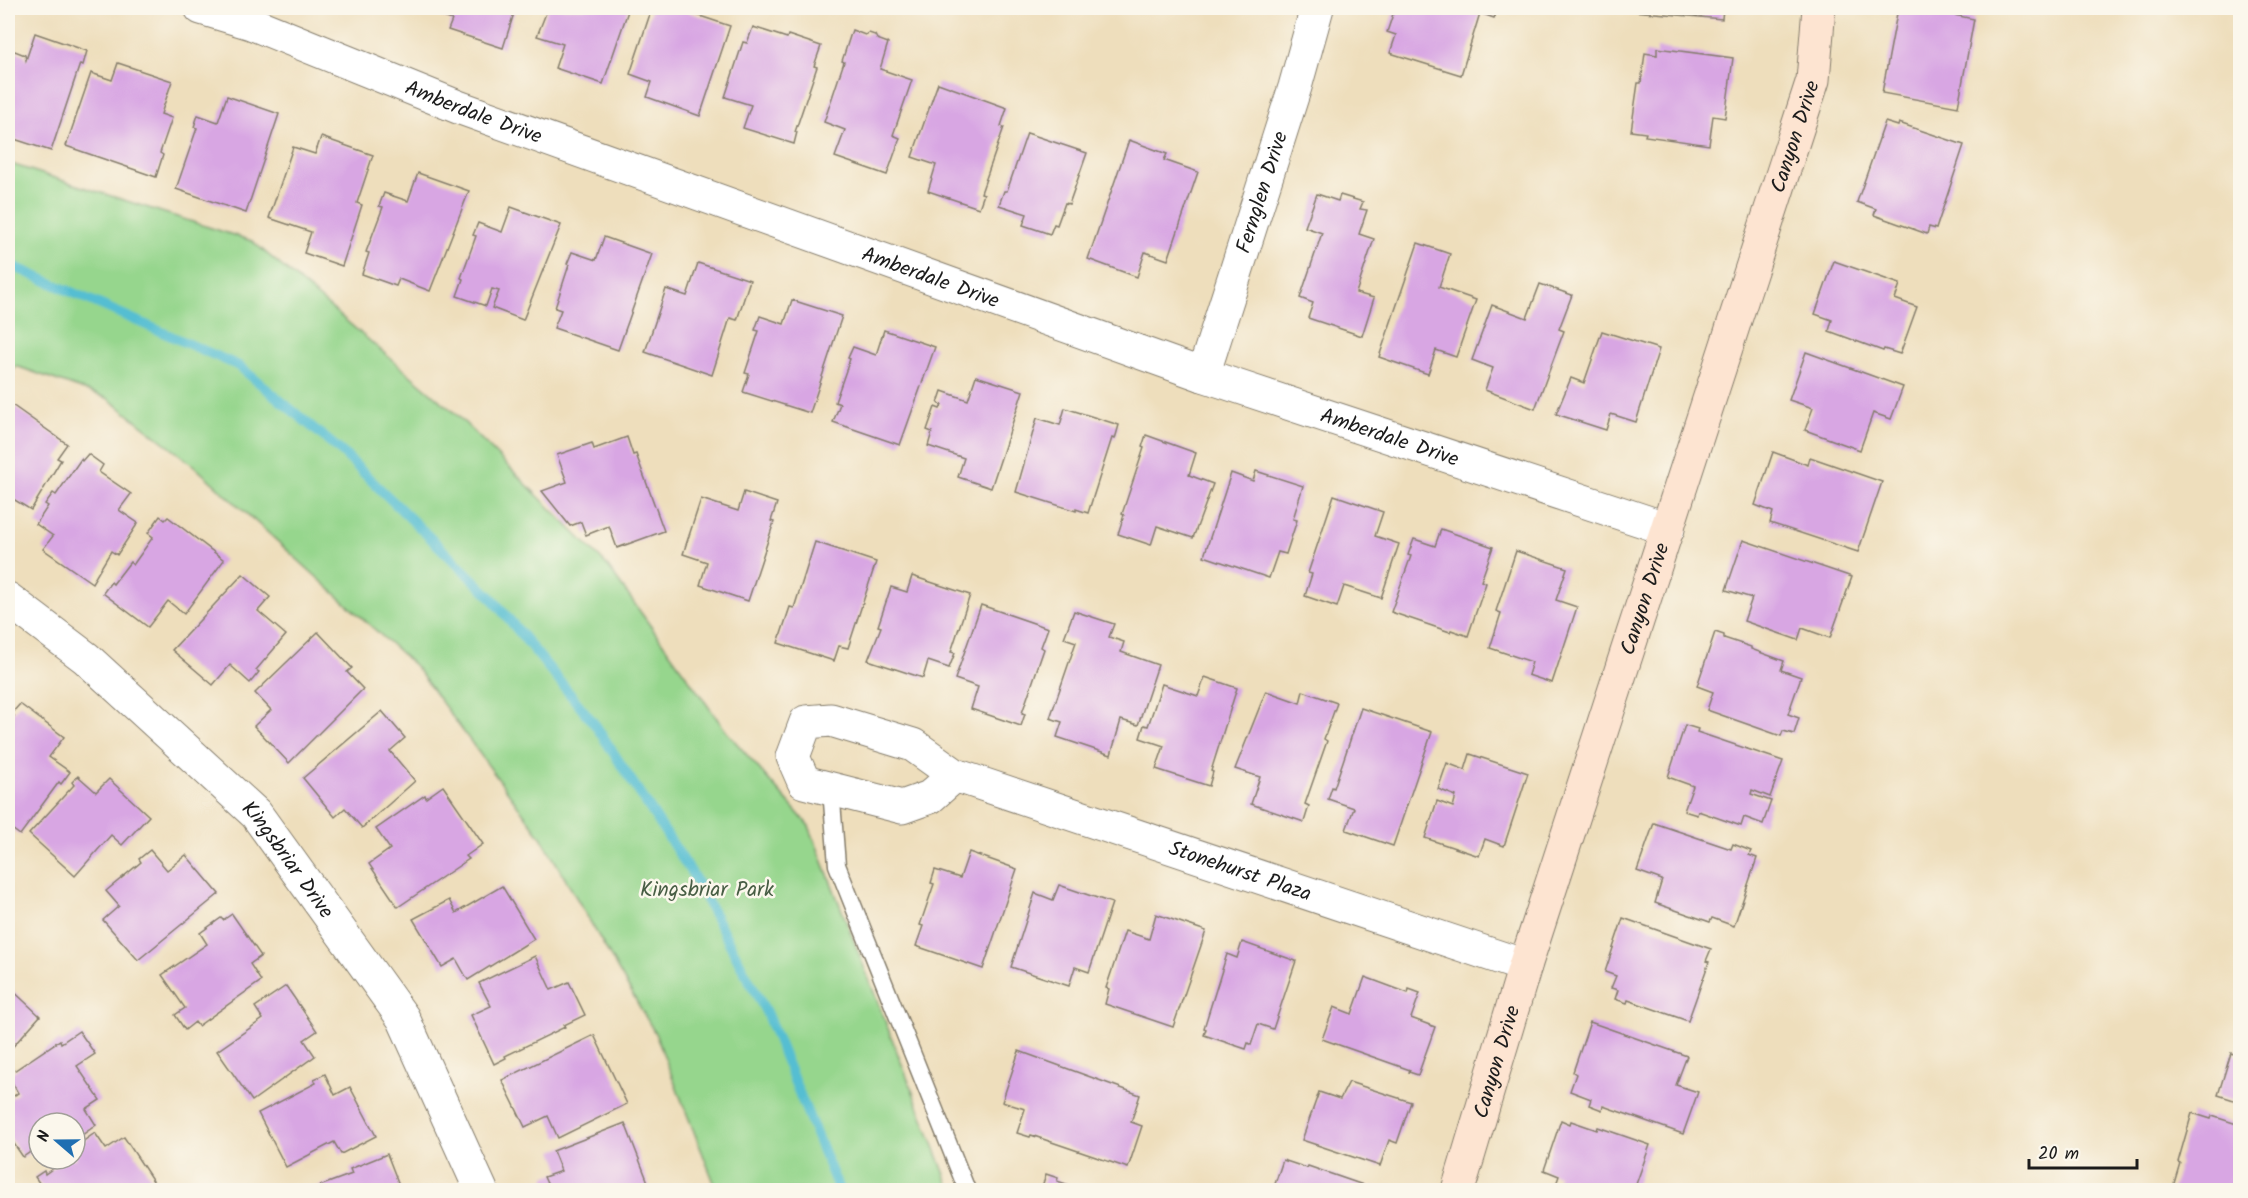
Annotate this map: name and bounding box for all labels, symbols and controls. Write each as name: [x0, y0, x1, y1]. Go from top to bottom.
street label: Amberdale Drive: [400, 72, 547, 154]
street label: Canyon Drive: [1762, 76, 1830, 197]
street label: Fernglen Drive: [1228, 127, 1298, 258]
street label: Amberdale Drive: [857, 239, 1004, 319]
street label: Amberdale Drive: [1316, 400, 1463, 477]
street label: Canyon Drive: [1612, 538, 1680, 660]
street label: Kingsbriar Drive: [233, 793, 342, 927]
street label: Stonehurst Plaza: [1164, 833, 1316, 911]
park label: Kingsbriar Park: [640, 874, 774, 907]
street label: Canyon Drive: [1465, 1001, 1530, 1123]
north arrow: [27, 1111, 87, 1171]
text: N: [31, 1127, 58, 1145]
scale bar: [2029, 1132, 2137, 1170]
text: 20 m: [2038, 1140, 2079, 1169]

